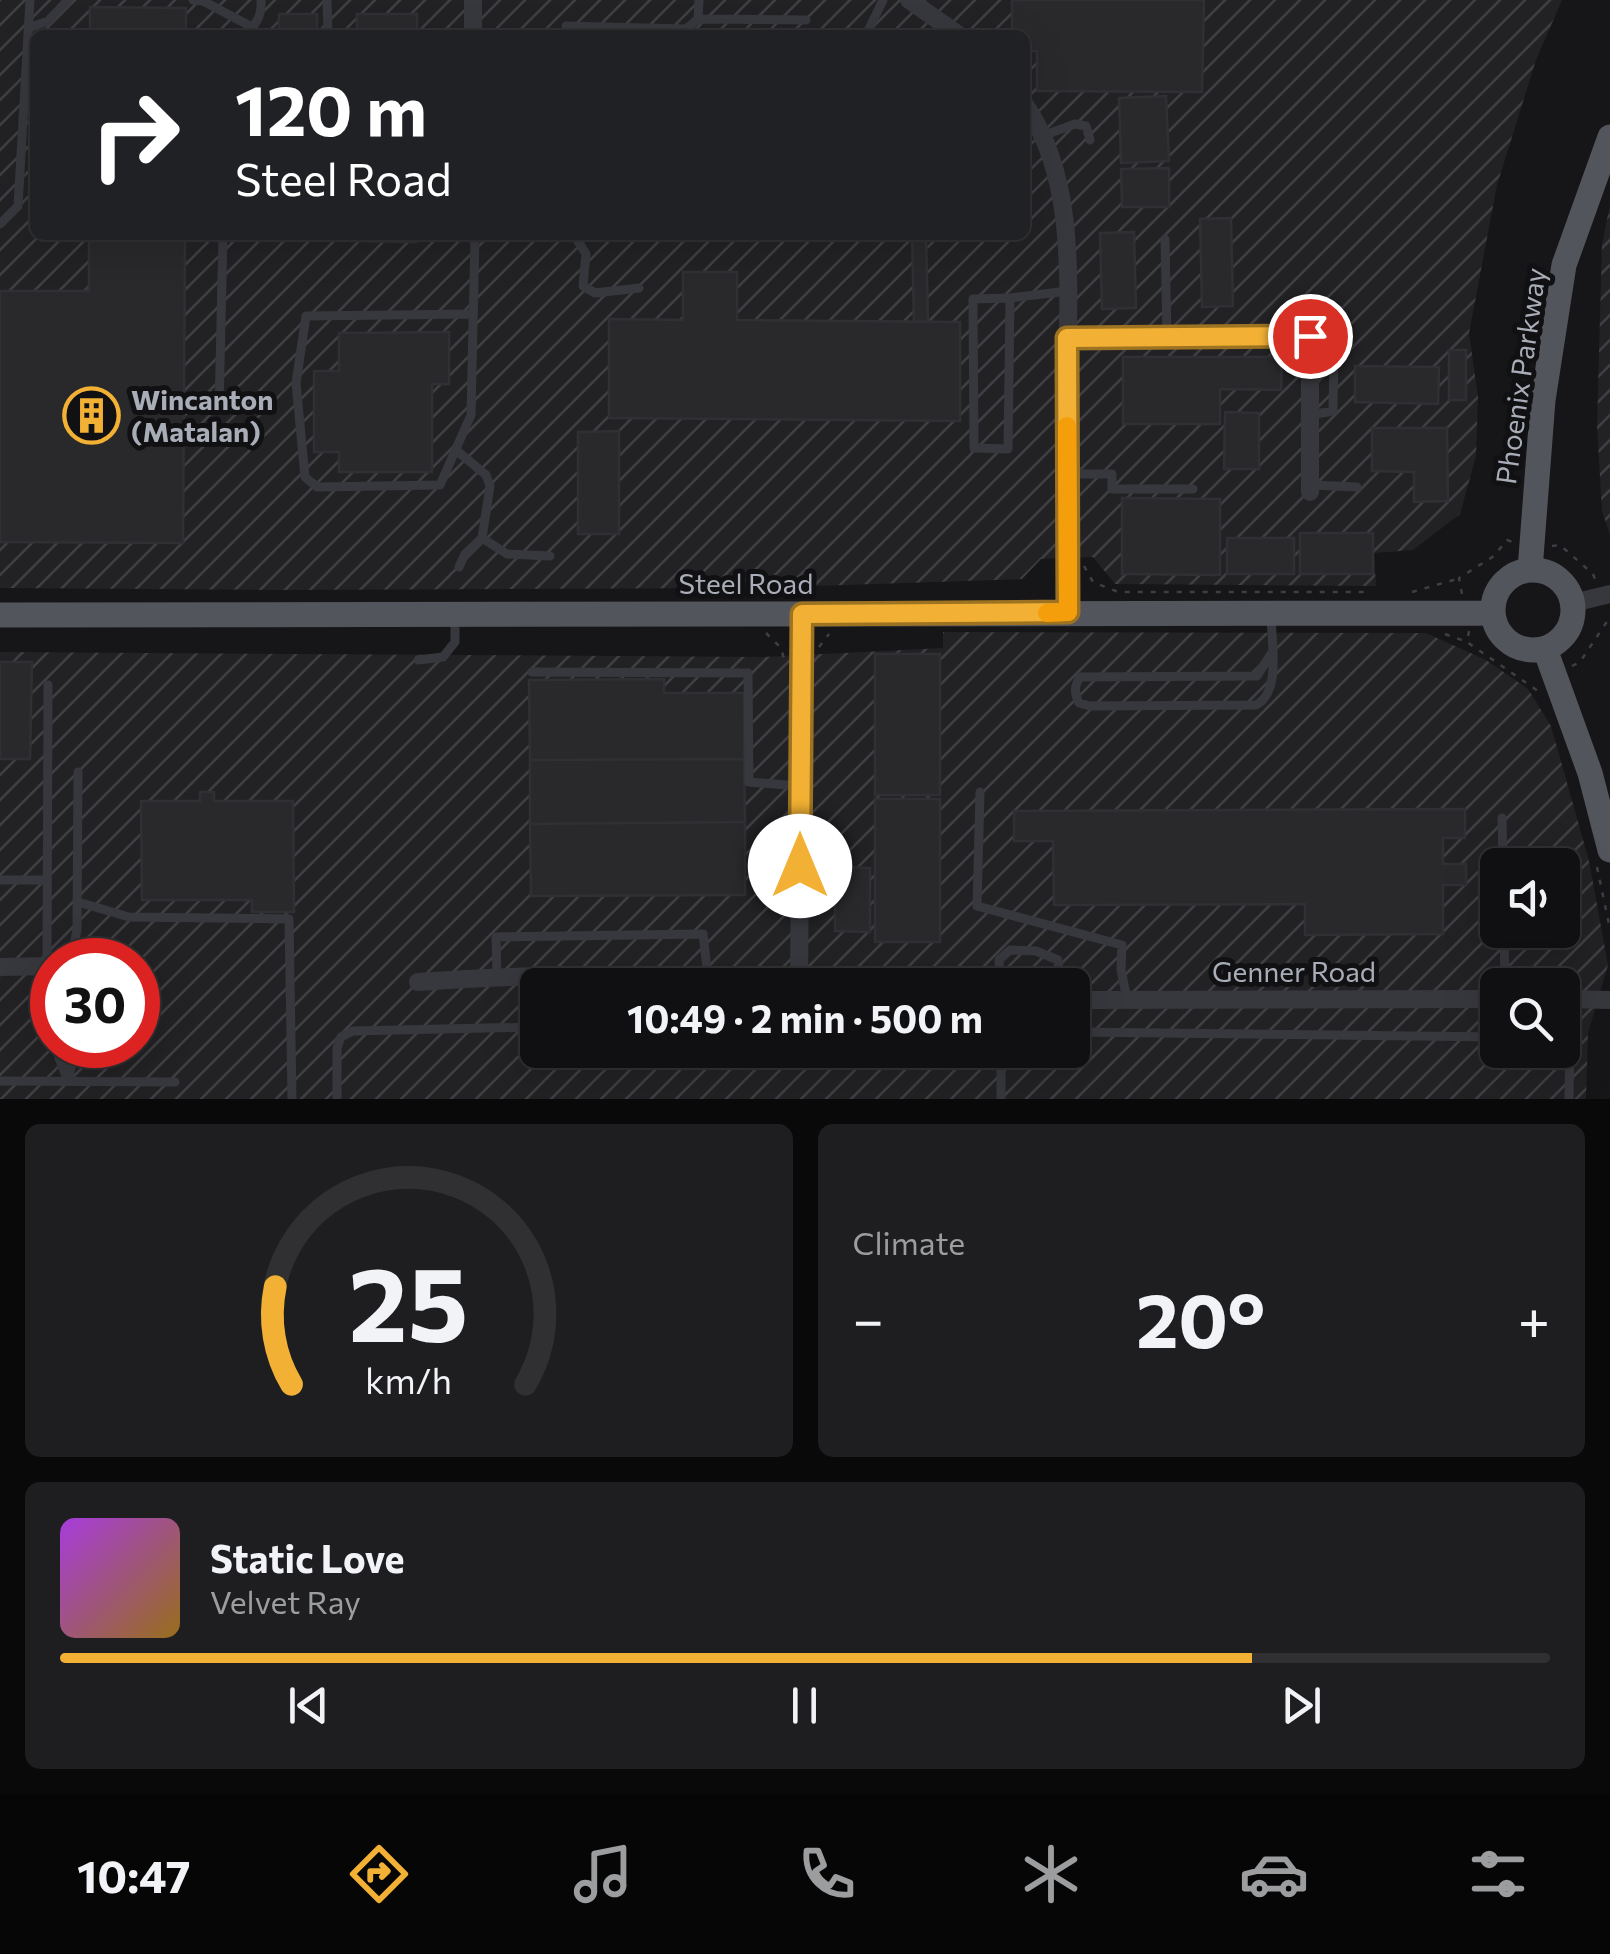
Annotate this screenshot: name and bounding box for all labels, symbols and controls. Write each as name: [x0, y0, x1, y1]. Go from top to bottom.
text: 120 m: [235, 65, 427, 150]
icon: right: [70, 70, 200, 200]
text: Steel Road: [235, 150, 452, 205]
street label: Phoenix Parkway: [1488, 265, 1552, 486]
pin: [1268, 294, 1353, 379]
icon: arrive: [1283, 309, 1338, 364]
place label: Wincanton (Matalan): [131, 382, 273, 448]
building icon: Wincanton (Matalan): [62, 386, 122, 446]
street label: Steel Road: [679, 566, 813, 600]
position arrow: [748, 814, 852, 918]
map controls: [1480, 848, 1580, 1068]
button: sound: [1480, 848, 1580, 948]
speed limit sign: 30: [30, 938, 160, 1068]
street label: Genner Road: [1212, 954, 1376, 988]
button: search: [1480, 968, 1580, 1068]
text: 10:49 · 2 min · 500 m: [627, 994, 983, 1041]
text: Climate: [853, 1222, 965, 1262]
text: 25: [349, 1236, 469, 1363]
text: 20°: [1136, 1272, 1265, 1363]
text: −: [853, 1284, 884, 1351]
text: +: [1518, 1284, 1550, 1351]
text: km/h: [365, 1358, 452, 1401]
text: Static Love: [210, 1534, 405, 1581]
text: Velvet Ray: [210, 1581, 361, 1621]
icon: previous: [281, 1678, 336, 1733]
icon: pause: [777, 1678, 832, 1733]
icon: next: [1274, 1678, 1329, 1733]
icon: directions: [344, 1839, 414, 1909]
icon: music: [568, 1839, 638, 1909]
icon: phone: [792, 1839, 862, 1909]
icon: climate: [1016, 1839, 1086, 1909]
icon: car: [1239, 1839, 1309, 1909]
icon: filters: [1463, 1839, 1533, 1909]
text: 10:47: [77, 1847, 190, 1902]

